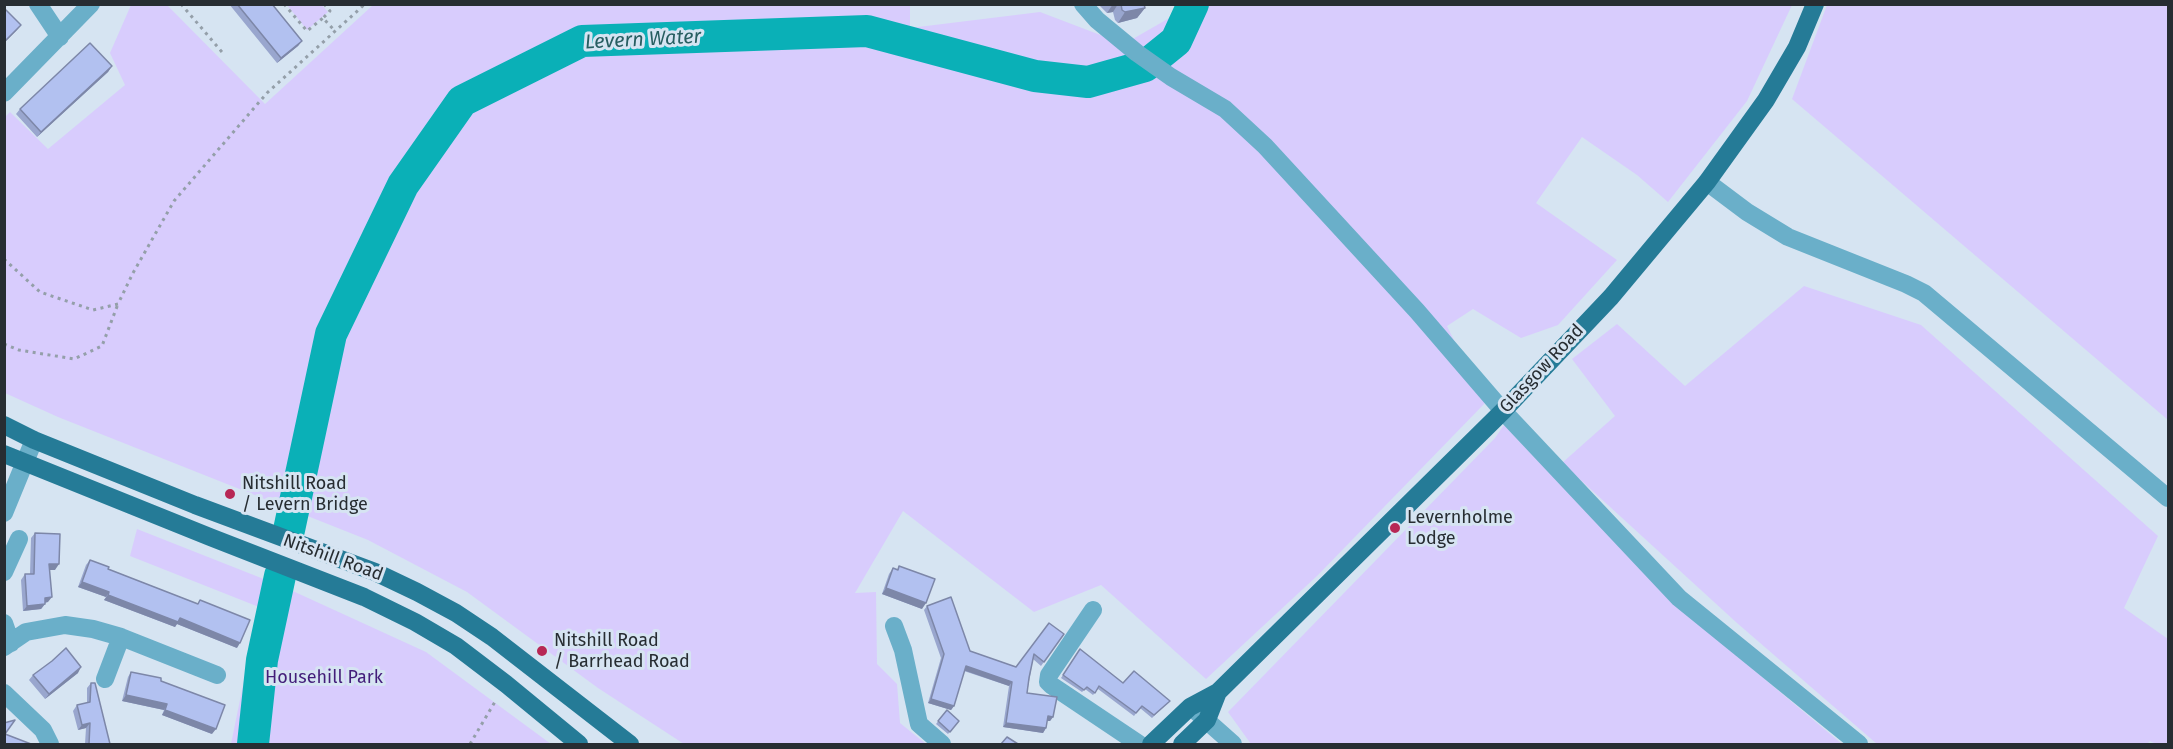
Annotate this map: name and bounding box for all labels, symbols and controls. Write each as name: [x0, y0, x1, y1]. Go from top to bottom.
water label: Levern Water: [584, 25, 702, 55]
street label: Glasgow Road: [1495, 320, 1589, 418]
place label: Nitshill Road / Levern Bridge: [242, 473, 368, 516]
marker: Nitshill Road / Levern Bridge: [223, 487, 237, 501]
place label: Levernholme Lodge: [1407, 507, 1513, 550]
marker: Levernholme Lodge: [1388, 521, 1402, 535]
street label: Nitshill Road: [280, 530, 386, 586]
place label: Nitshill Road / Barrhead Road: [554, 630, 690, 672]
marker: Nitshill Road / Barrhead Road: [535, 644, 549, 658]
park label: Househill Park: [265, 667, 383, 689]

